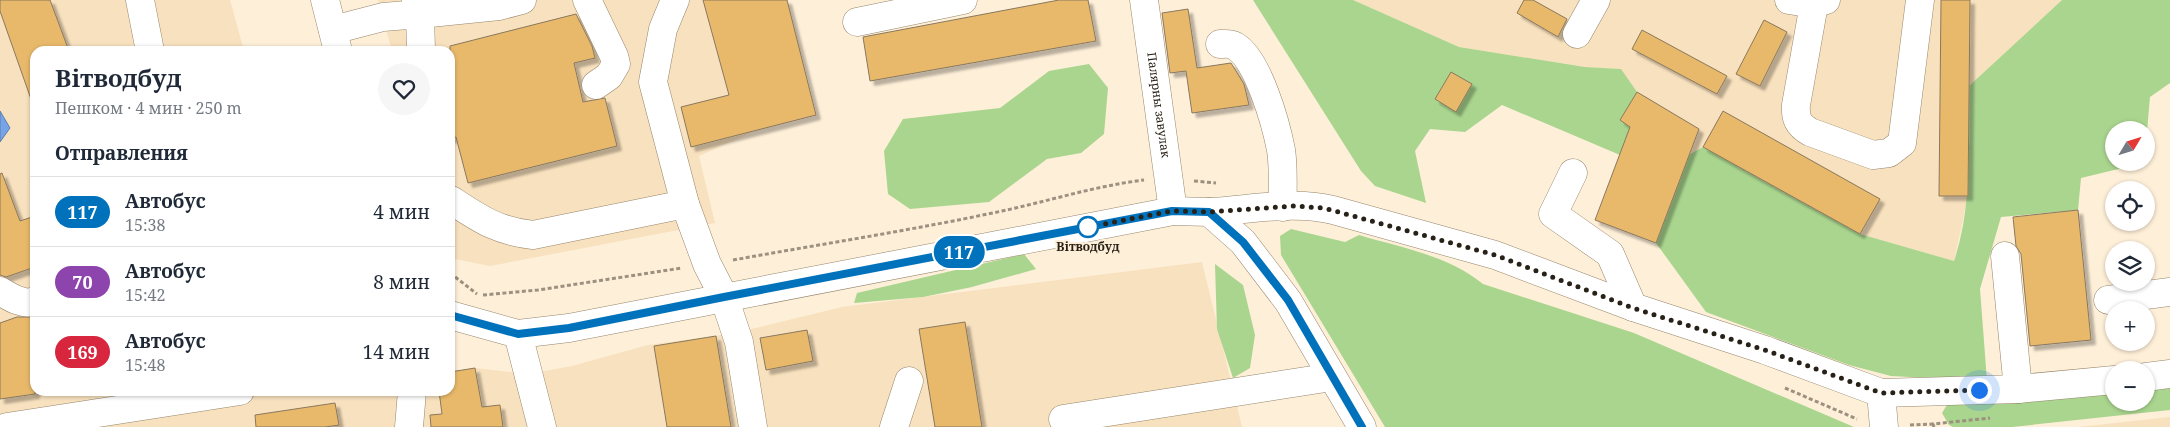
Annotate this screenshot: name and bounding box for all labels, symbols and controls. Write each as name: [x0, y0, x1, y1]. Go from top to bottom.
street label: Палярны завулак: [1143, 51, 1175, 160]
text: Вітводбуд: [55, 61, 182, 94]
button: heart: [378, 63, 430, 115]
text: Пешком · 4 мин · 250 m: [55, 97, 242, 119]
north arrow: [2105, 121, 2155, 171]
map controls: [2105, 121, 2155, 411]
text: Отправления: [55, 140, 188, 166]
button: locate: [2105, 181, 2155, 231]
text: Автобус: [125, 188, 206, 214]
text: 4 мин: [373, 199, 430, 225]
text: 117: [67, 200, 98, 224]
text: 15:38: [125, 214, 165, 236]
marker: Вітводбуд: [1077, 216, 1099, 238]
line badge: 117: [930, 236, 988, 268]
place label: Вітводбуд: [1056, 238, 1120, 255]
text: 117: [944, 240, 974, 264]
button: layers: [2105, 241, 2155, 291]
text: Автобус: [125, 258, 206, 284]
text: 8 мин: [373, 269, 430, 295]
text: 70: [72, 270, 93, 294]
text: 15:42: [125, 284, 165, 306]
button: +: [2105, 301, 2155, 351]
text: Автобус: [125, 328, 206, 354]
text: 14 мин: [363, 339, 430, 365]
text: 169: [67, 340, 98, 364]
text: 15:48: [125, 354, 165, 376]
button: −: [2105, 361, 2155, 411]
your location: [1967, 378, 1992, 403]

